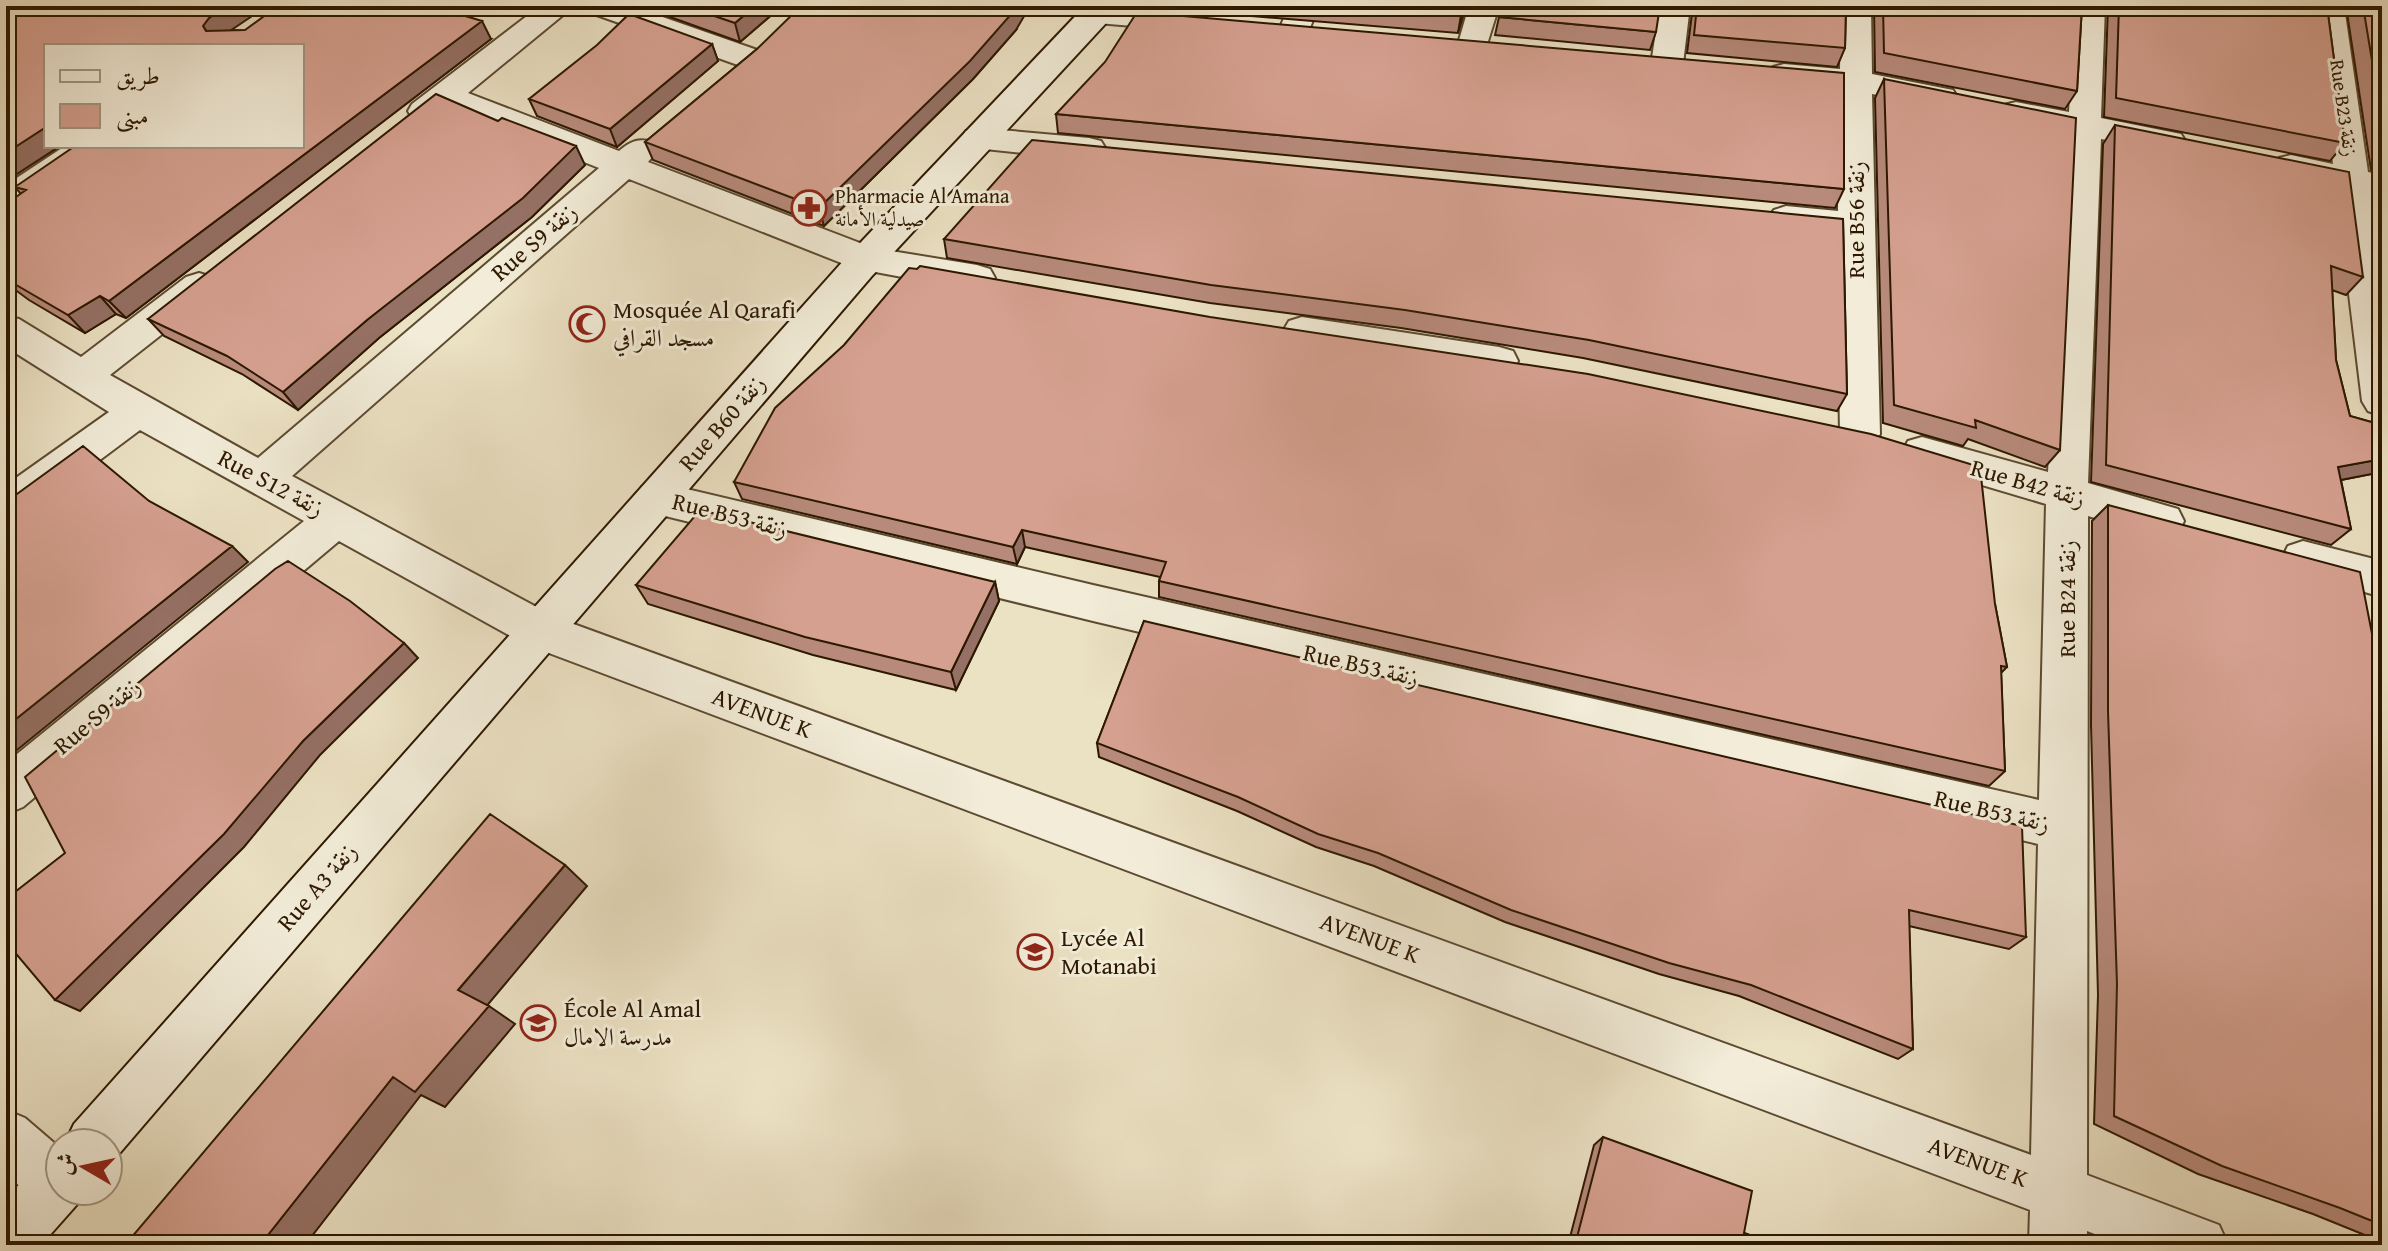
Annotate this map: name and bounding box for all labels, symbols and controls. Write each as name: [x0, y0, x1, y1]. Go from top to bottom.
legend: [44, 44, 304, 148]
street label: Rue B23 زنقة: [2323, 57, 2366, 158]
text: طريق: [116, 58, 160, 93]
text: مبنى: [116, 98, 149, 133]
street label: Rue B56 زنقة: [1838, 161, 1873, 279]
place label: Pharmacie Al Amana صيدلية الأمانة: [835, 181, 1010, 233]
pharmacy icon: Pharmacie Al Amana صيدلية الأمانة: [790, 189, 828, 227]
street label: Rue S9 زنقة: [483, 194, 584, 289]
place label: Mosquée Al Qarafi مسجد القرافي: [613, 292, 796, 357]
mosque icon: Mosquée Al Qarafi مسجد القرافي: [568, 305, 606, 343]
street label: Rue B60 زنقة: [670, 367, 773, 479]
street label: Rue S12 زنقة: [212, 440, 331, 525]
street label: Rue B42 زنقة: [1967, 449, 2090, 516]
street label: Rue B53 زنقة: [669, 483, 791, 546]
street label: Rue B24 زنقة: [2049, 540, 2084, 658]
street label: Rue B53 زنقة: [1300, 634, 1422, 695]
street label: Rue S9 زنقة: [46, 669, 148, 763]
street label: AVENUE K: [707, 678, 818, 747]
street label: Rue B53 زنقة: [1931, 780, 2053, 841]
street label: Rue A3 زنقة: [268, 835, 365, 939]
street label: AVENUE K: [1315, 903, 1426, 972]
place label: Lycée Al Motanabi: [1061, 920, 1157, 983]
school or university icon: Lycée Al Motanabi: [1016, 933, 1054, 971]
place label: École Al Amal مدرسة الامال: [564, 991, 701, 1054]
school or university icon: École Al Amal مدرسة الامال: [519, 1004, 557, 1042]
north arrow: [44, 1127, 124, 1207]
street label: AVENUE K: [1923, 1127, 2034, 1196]
text: ش: [47, 1151, 82, 1177]

